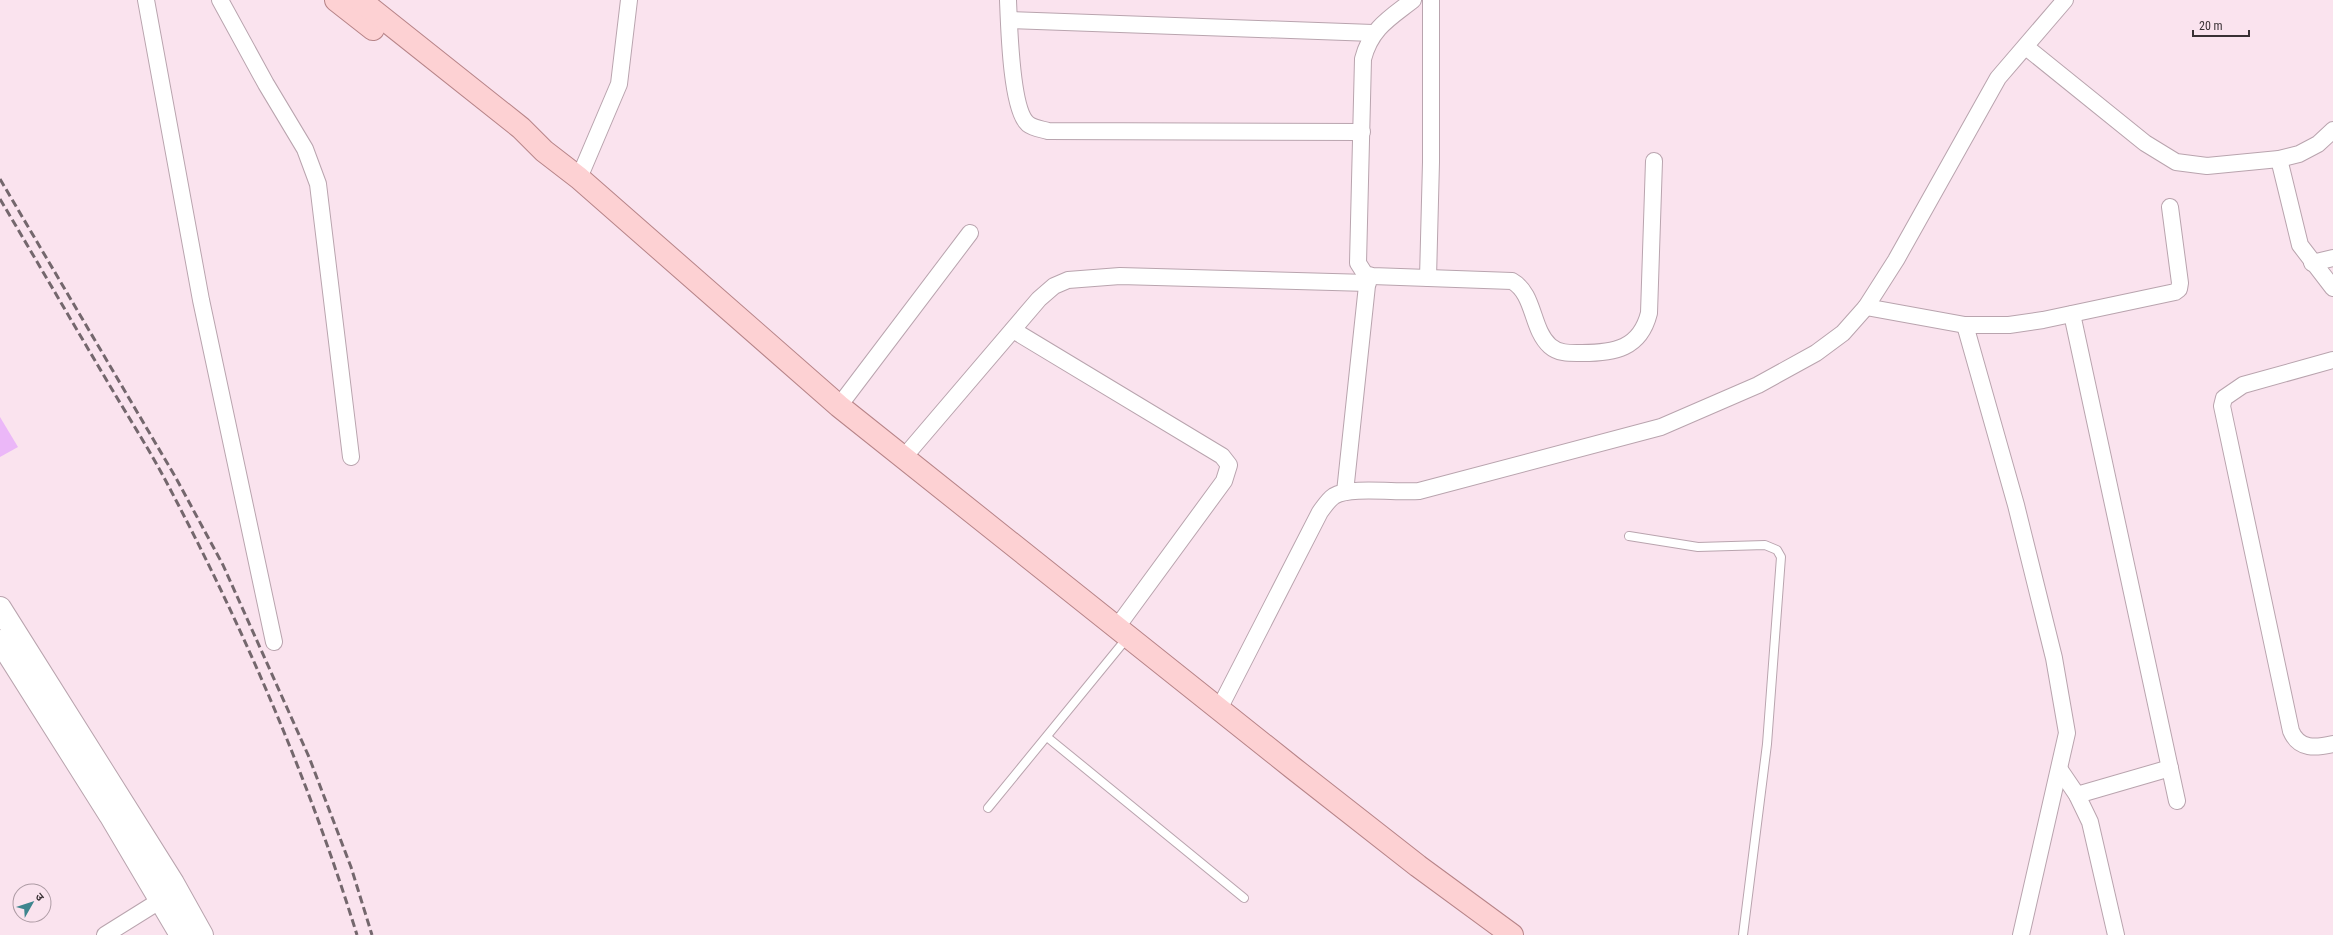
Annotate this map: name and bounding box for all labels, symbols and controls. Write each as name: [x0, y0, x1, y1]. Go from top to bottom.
scale bar: [2193, 12, 2249, 38]
text: 20 m: [2199, 19, 2223, 33]
north arrow: [12, 883, 52, 923]
text: उ: [32, 890, 47, 904]

